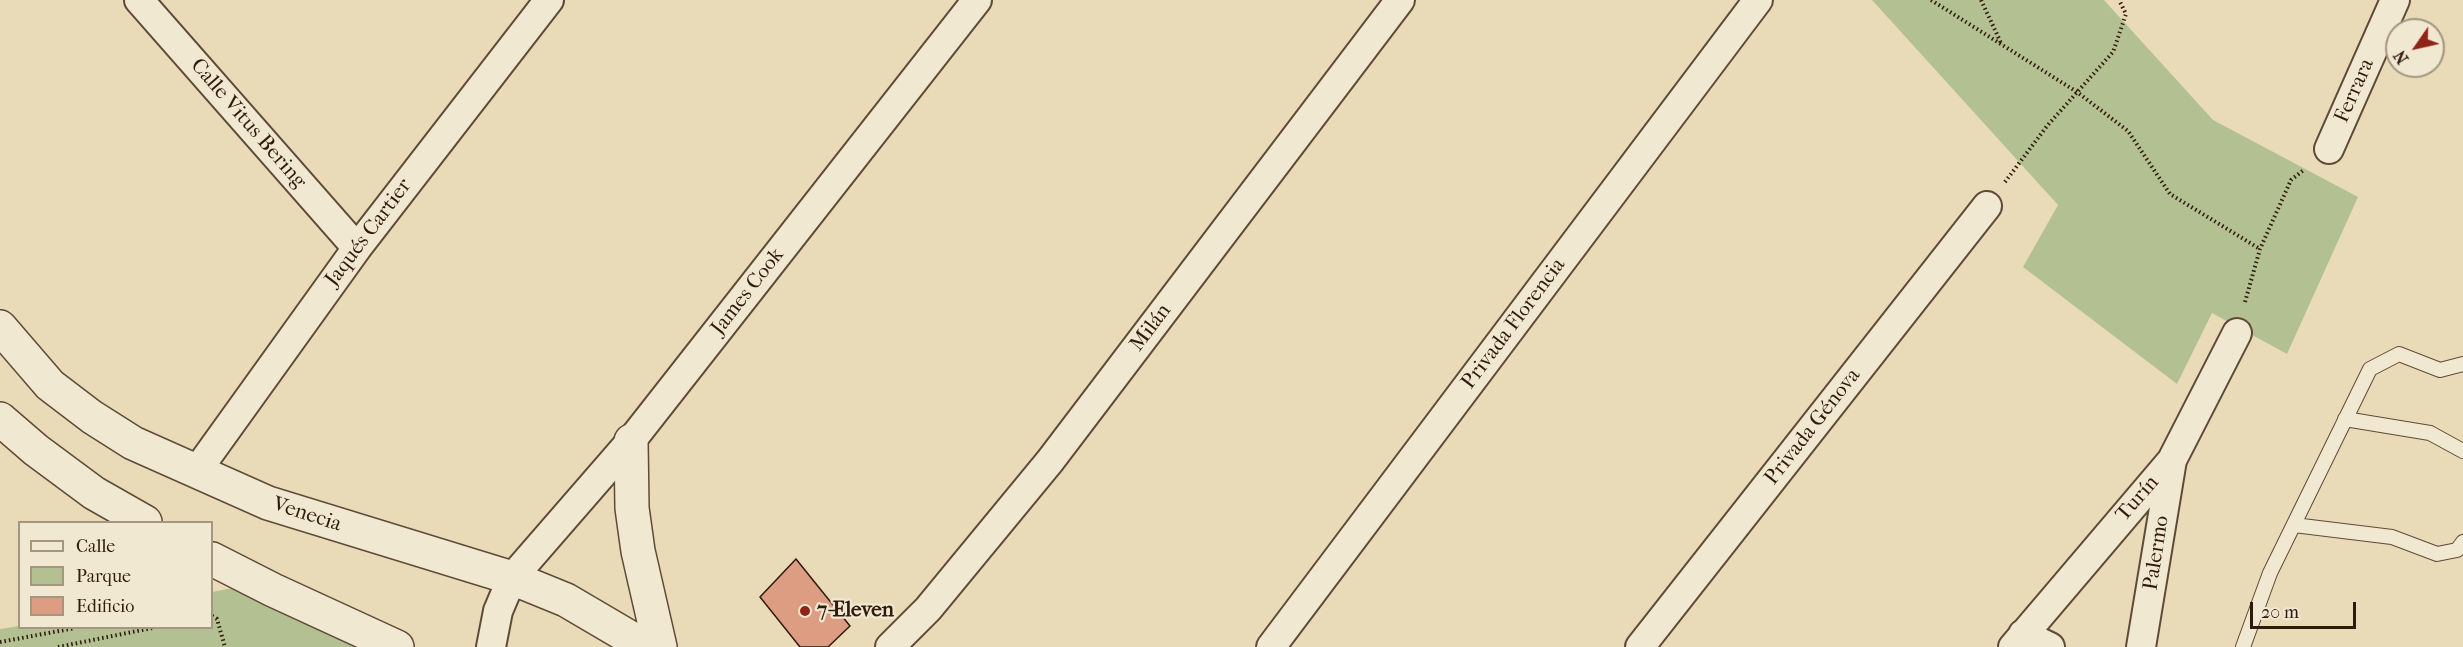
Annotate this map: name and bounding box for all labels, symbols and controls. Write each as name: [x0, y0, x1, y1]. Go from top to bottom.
north arrow: [2385, 18, 2445, 78]
text: N: [2390, 47, 2413, 68]
street label: Calle Vitus Bering: [185, 54, 311, 194]
street label: Ferrara: [2330, 55, 2380, 127]
street label: Jaqués Cartier: [320, 174, 418, 292]
street label: James Cook: [706, 244, 790, 340]
street label: Privada Florencia: [1457, 254, 1571, 394]
street label: Milán: [1125, 299, 1177, 357]
street label: Privada Génova: [1760, 364, 1866, 490]
street label: Turín: [2111, 471, 2165, 527]
street label: Venecia: [270, 492, 344, 538]
street label: Palermo: [2139, 514, 2175, 592]
legend: [18, 521, 213, 629]
text: Calle: [76, 536, 115, 557]
text: Parque: [76, 566, 131, 587]
scale bar: [2253, 590, 2360, 628]
text: Edificio: [76, 596, 134, 617]
place label: 7-Eleven: [817, 598, 894, 624]
text: 20 m: [2261, 602, 2299, 623]
marker: 7-Eleven: [798, 604, 812, 618]

